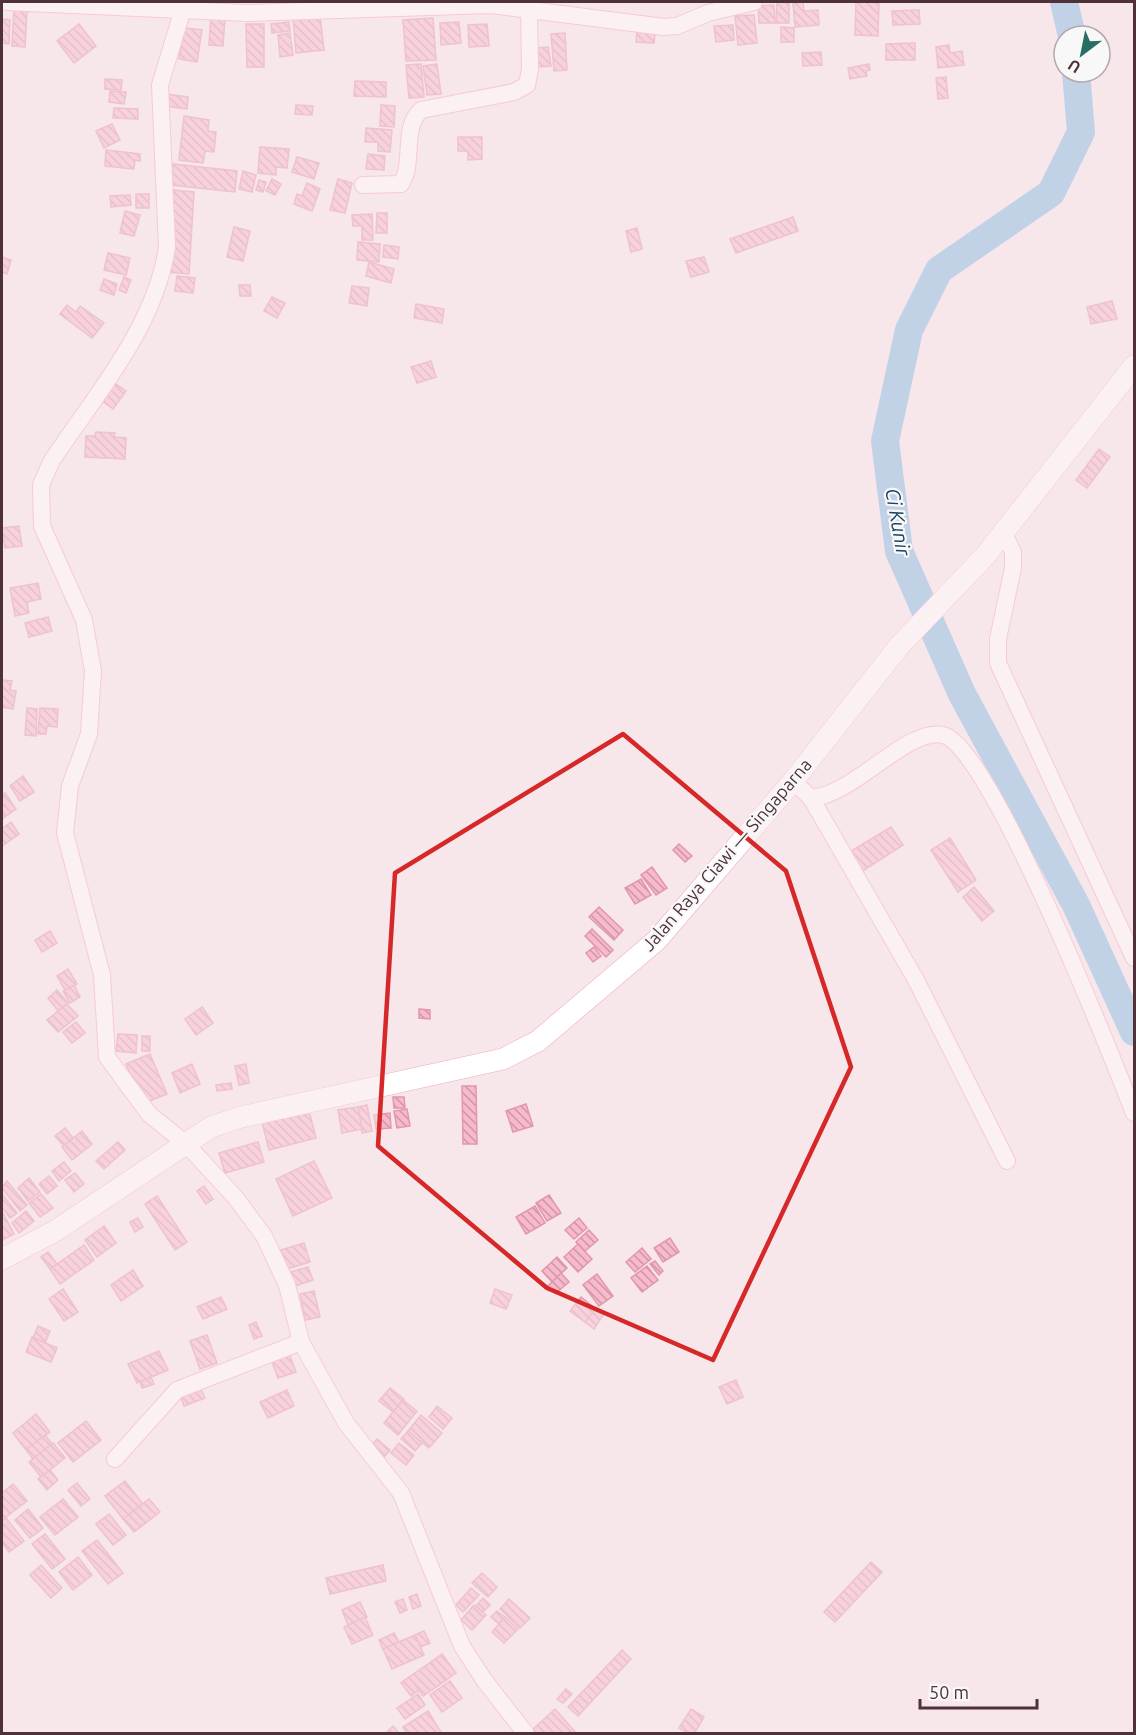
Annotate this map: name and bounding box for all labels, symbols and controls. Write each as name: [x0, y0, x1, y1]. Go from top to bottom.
north arrow: [1052, 24, 1112, 84]
text: U: [1065, 56, 1084, 77]
water label: Ci Kunir: [881, 486, 916, 559]
street label: Jalan Raya Ciawi — Singaparna: [637, 754, 815, 954]
scale bar: [920, 1672, 1037, 1710]
text: 50 m: [929, 1682, 969, 1702]

